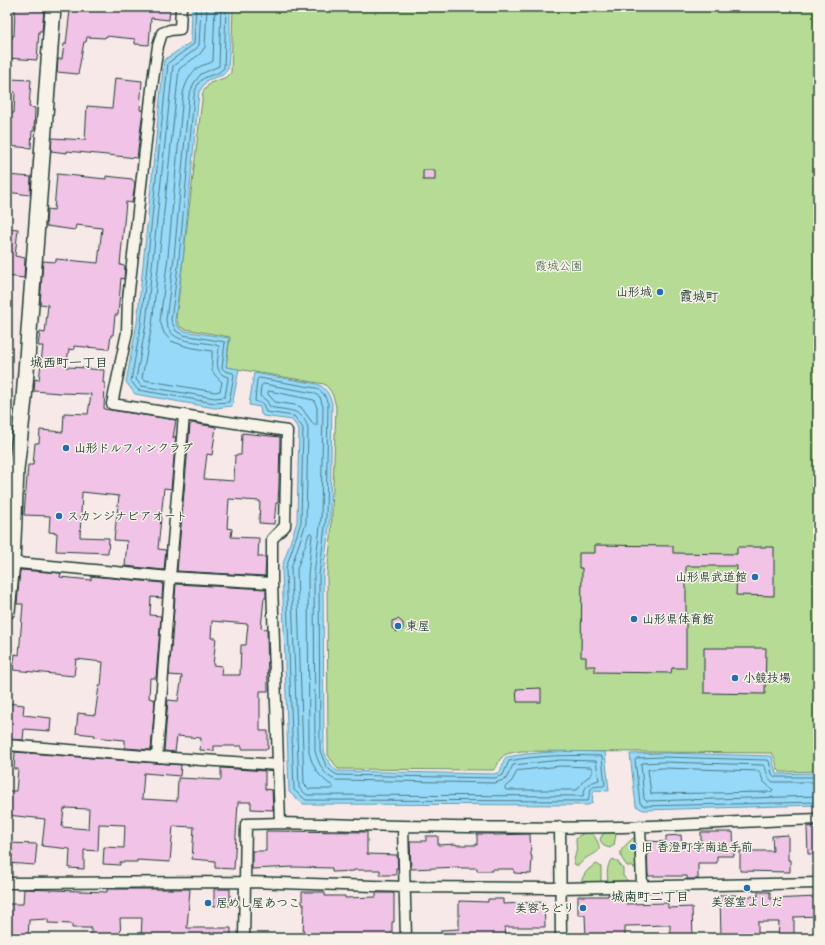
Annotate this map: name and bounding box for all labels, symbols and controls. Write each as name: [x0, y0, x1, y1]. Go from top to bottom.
park label: 霞城公園: [535, 256, 583, 274]
place label: 山形城: [616, 282, 652, 300]
district label: 霞城町: [679, 286, 719, 305]
marker: 山形城: [655, 287, 665, 297]
district label: 城西町一丁目: [30, 352, 108, 371]
place label: 山形ドルフィンクラブ: [74, 438, 193, 456]
marker: 山形ドルフィンクラブ: [61, 443, 71, 453]
place label: スカンジナビアオート: [67, 506, 188, 524]
marker: スカンジナビアオート: [54, 511, 64, 521]
place label: 山形県武道館: [675, 567, 747, 585]
marker: 山形県武道館: [750, 572, 760, 582]
place label: 山形県体育館: [642, 609, 714, 627]
marker: 山形県体育館: [629, 614, 639, 624]
place label: 東屋: [406, 616, 430, 634]
marker: 東屋: [393, 621, 403, 631]
place label: 小競技場: [743, 668, 791, 686]
marker: 小競技場: [730, 673, 740, 683]
place label: 旧 香澄町字南追手前: [641, 837, 753, 855]
marker: 旧 香澄町字南追手前: [628, 842, 638, 852]
marker: 美容室よしだ: [742, 883, 752, 893]
district label: 城南町二丁目: [611, 886, 689, 905]
place label: 美容室よしだ: [711, 892, 783, 910]
place label: 居めし屋あつこ: [216, 893, 300, 911]
marker: 居めし屋あつこ: [203, 898, 213, 908]
place label: 美容ちどり: [515, 898, 575, 916]
marker: 美容ちどり: [578, 903, 588, 913]

